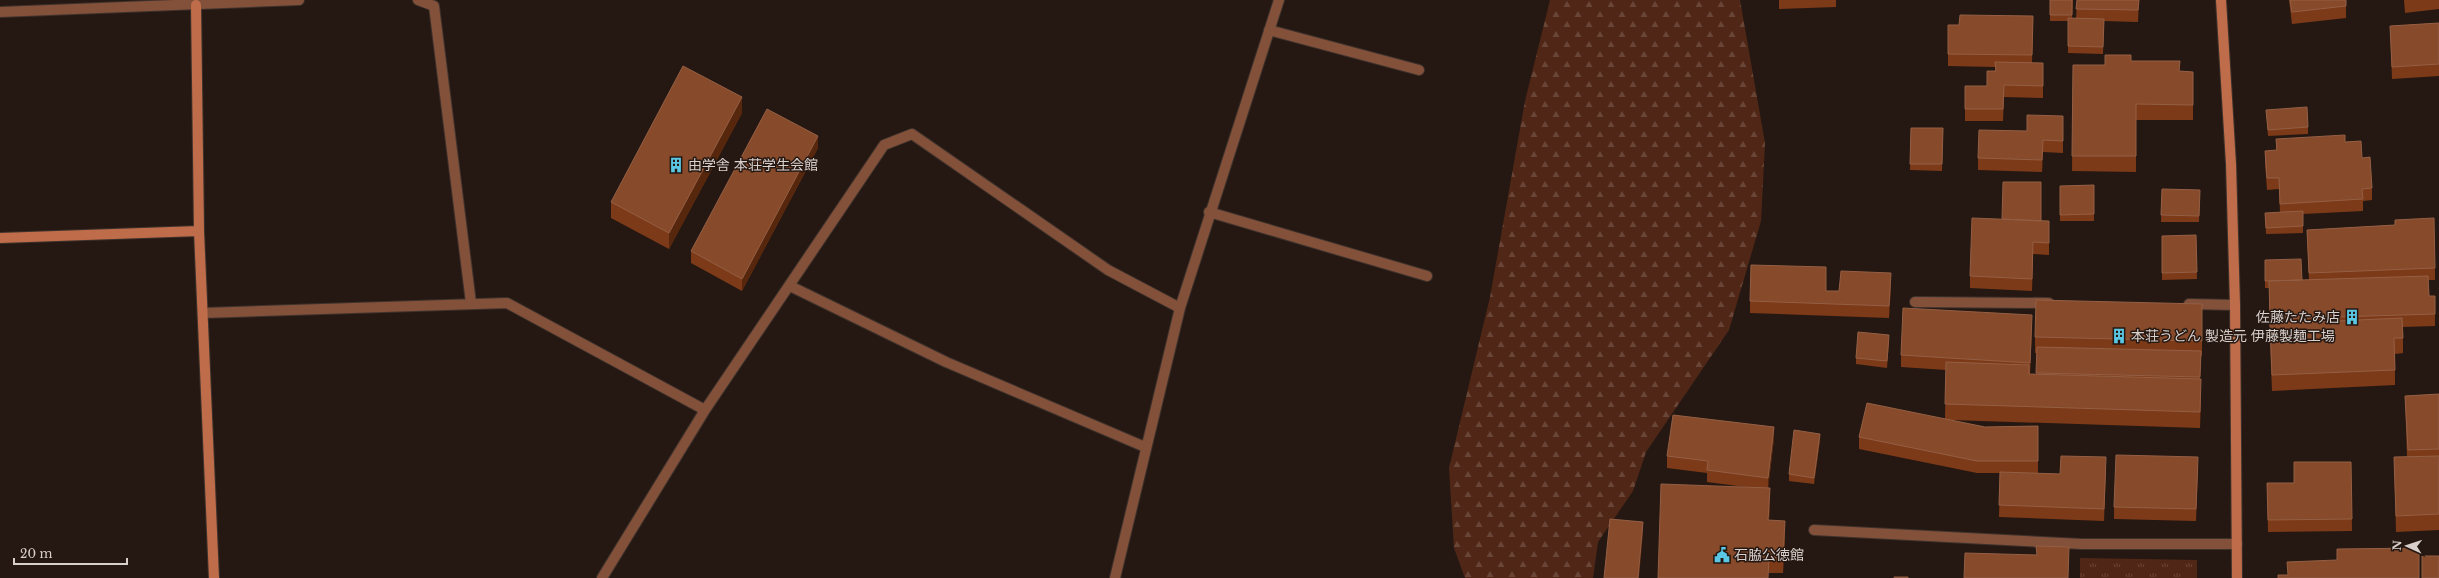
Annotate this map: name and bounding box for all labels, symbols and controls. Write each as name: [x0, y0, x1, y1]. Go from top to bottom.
building icon: 由学舎 本荘学生会館: [667, 156, 685, 174]
place label: 由学舎 本荘学生会館: [688, 156, 818, 174]
place label: 佐藤たたみ店: [2256, 308, 2340, 326]
building icon: 佐藤たたみ店: [2343, 308, 2361, 326]
building icon: 本荘うどん 製造元 伊藤製麺工場: [2110, 327, 2128, 345]
place label: 本荘うどん 製造元 伊藤製麺工場: [2131, 327, 2335, 345]
north arrow: [2387, 526, 2427, 566]
text: N: [2390, 539, 2404, 551]
scale bar: [14, 540, 127, 566]
text: 20 m: [20, 546, 52, 561]
public building icon: 石脇公徳館: [1713, 546, 1731, 564]
place label: 石脇公徳館: [1734, 546, 1804, 564]

